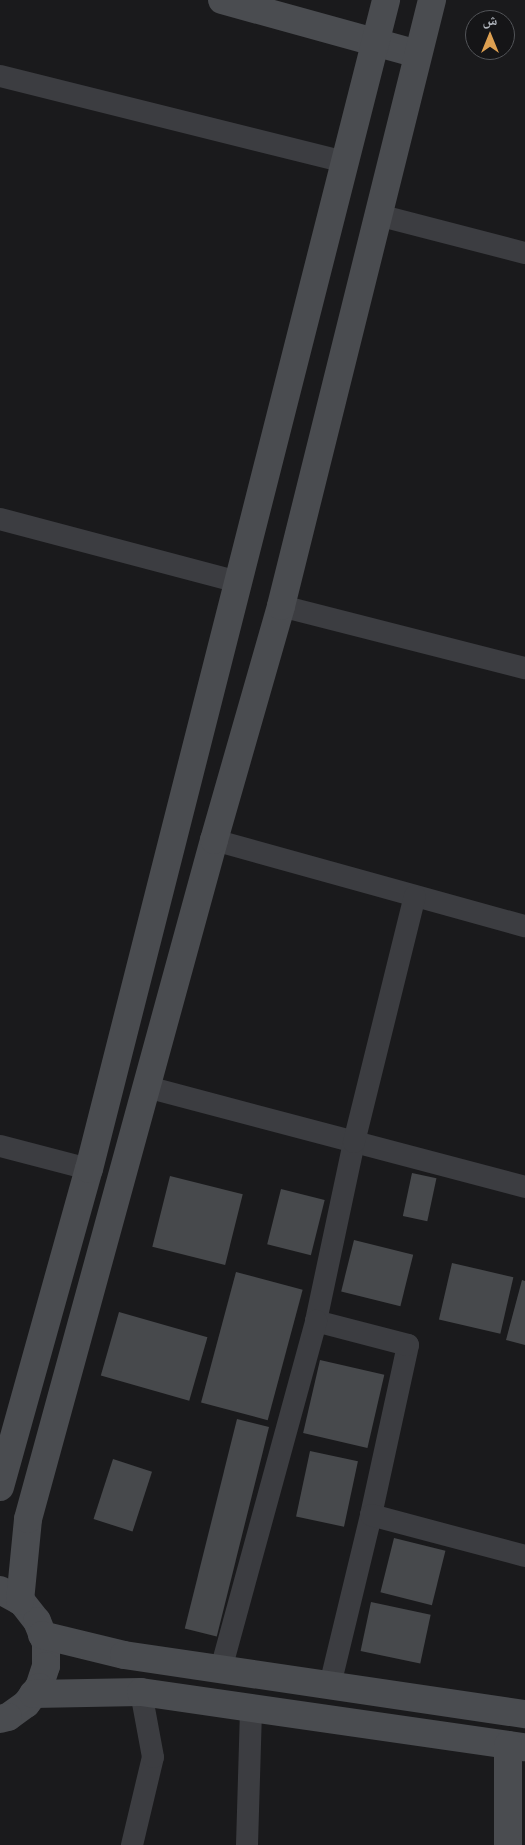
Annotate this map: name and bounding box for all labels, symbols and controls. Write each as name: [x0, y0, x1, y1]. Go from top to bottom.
north arrow: [465, 10, 515, 60]
text: ش: [483, 12, 497, 29]

